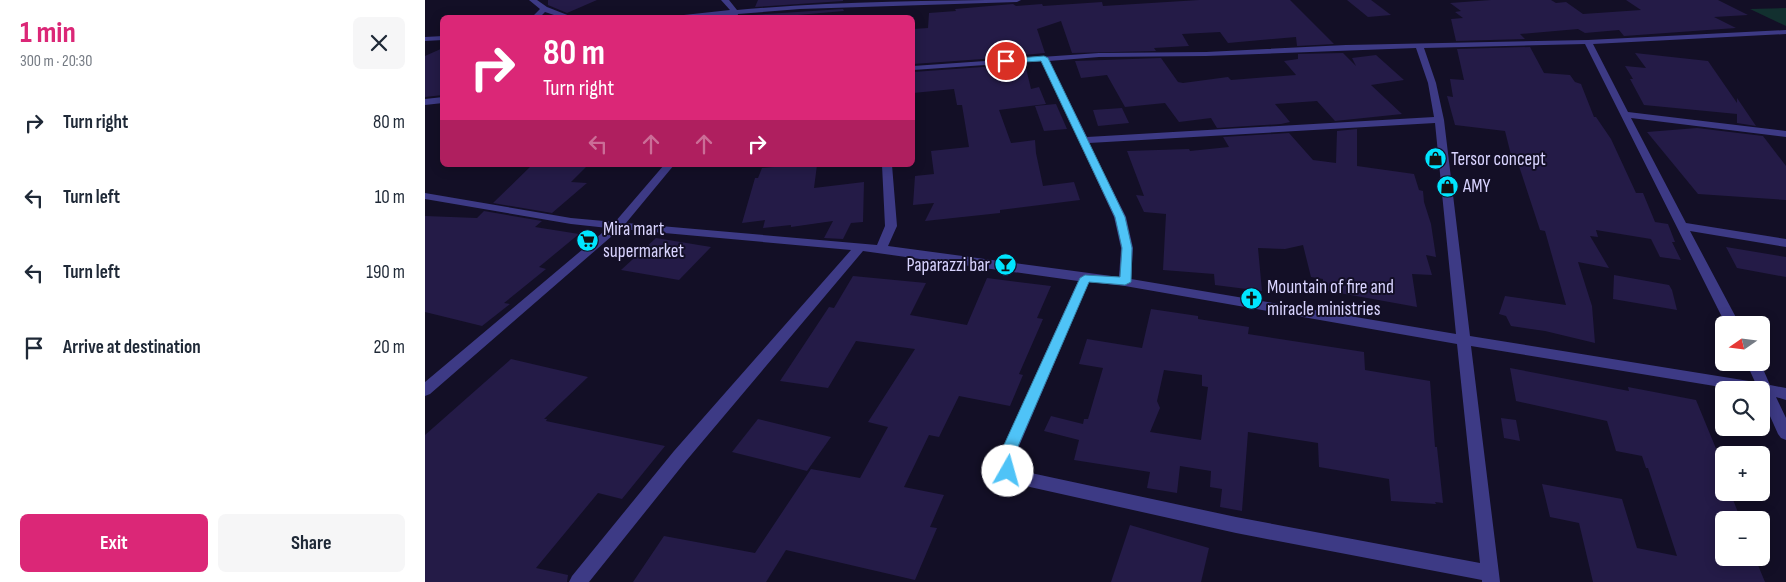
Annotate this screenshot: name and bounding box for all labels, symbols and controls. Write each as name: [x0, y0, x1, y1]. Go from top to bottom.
text: 1 min: [20, 15, 76, 51]
button: close: [353, 17, 405, 69]
text: 80 m: [543, 32, 605, 75]
icon: right: [460, 35, 525, 100]
pin: [985, 40, 1027, 82]
icon: arrive: [992, 47, 1020, 75]
text: 300 m · 20:30: [20, 52, 92, 71]
text: Turn right: [543, 75, 614, 102]
icon: right: [20, 109, 48, 137]
text: Turn right: [63, 111, 128, 134]
text: 80 m: [373, 111, 405, 134]
icon: left: [584, 130, 612, 158]
icon: ahead: [637, 130, 665, 158]
icon: ahead: [690, 130, 718, 158]
icon: right: [743, 130, 771, 158]
shop icon: Tersor concept: [1423, 147, 1447, 171]
place label: Tersor concept: [1451, 148, 1546, 171]
shop icon: AMY: [1435, 174, 1459, 198]
place label: AMY: [1462, 175, 1490, 198]
icon: left: [20, 184, 48, 212]
text: Turn left: [63, 186, 120, 209]
text: 10 m: [375, 186, 405, 209]
place label: Mira mart supermarket: [603, 218, 684, 263]
supermarket icon: Mira mart supermarket: [575, 228, 599, 252]
bar icon: Paparazzi bar: [994, 253, 1018, 277]
place label: Paparazzi bar: [906, 254, 991, 277]
icon: left: [20, 259, 48, 287]
text: Turn left: [63, 261, 120, 284]
text: 190 m: [366, 261, 405, 284]
place label: Mountain of fire and miracle ministries: [1267, 276, 1394, 321]
church icon: Mountain of fire and miracle ministries: [1239, 286, 1263, 310]
north arrow: [1715, 316, 1770, 371]
map controls: [1715, 316, 1770, 566]
icon: arrive: [20, 334, 48, 362]
text: Arrive at destination: [63, 336, 201, 359]
text: 20 m: [373, 336, 405, 359]
button: search: [1715, 381, 1770, 436]
position arrow: [981, 444, 1033, 496]
button: +: [1715, 446, 1770, 501]
button: −: [1715, 511, 1770, 566]
button: Exit: [20, 514, 208, 572]
button: Share: [218, 514, 405, 572]

